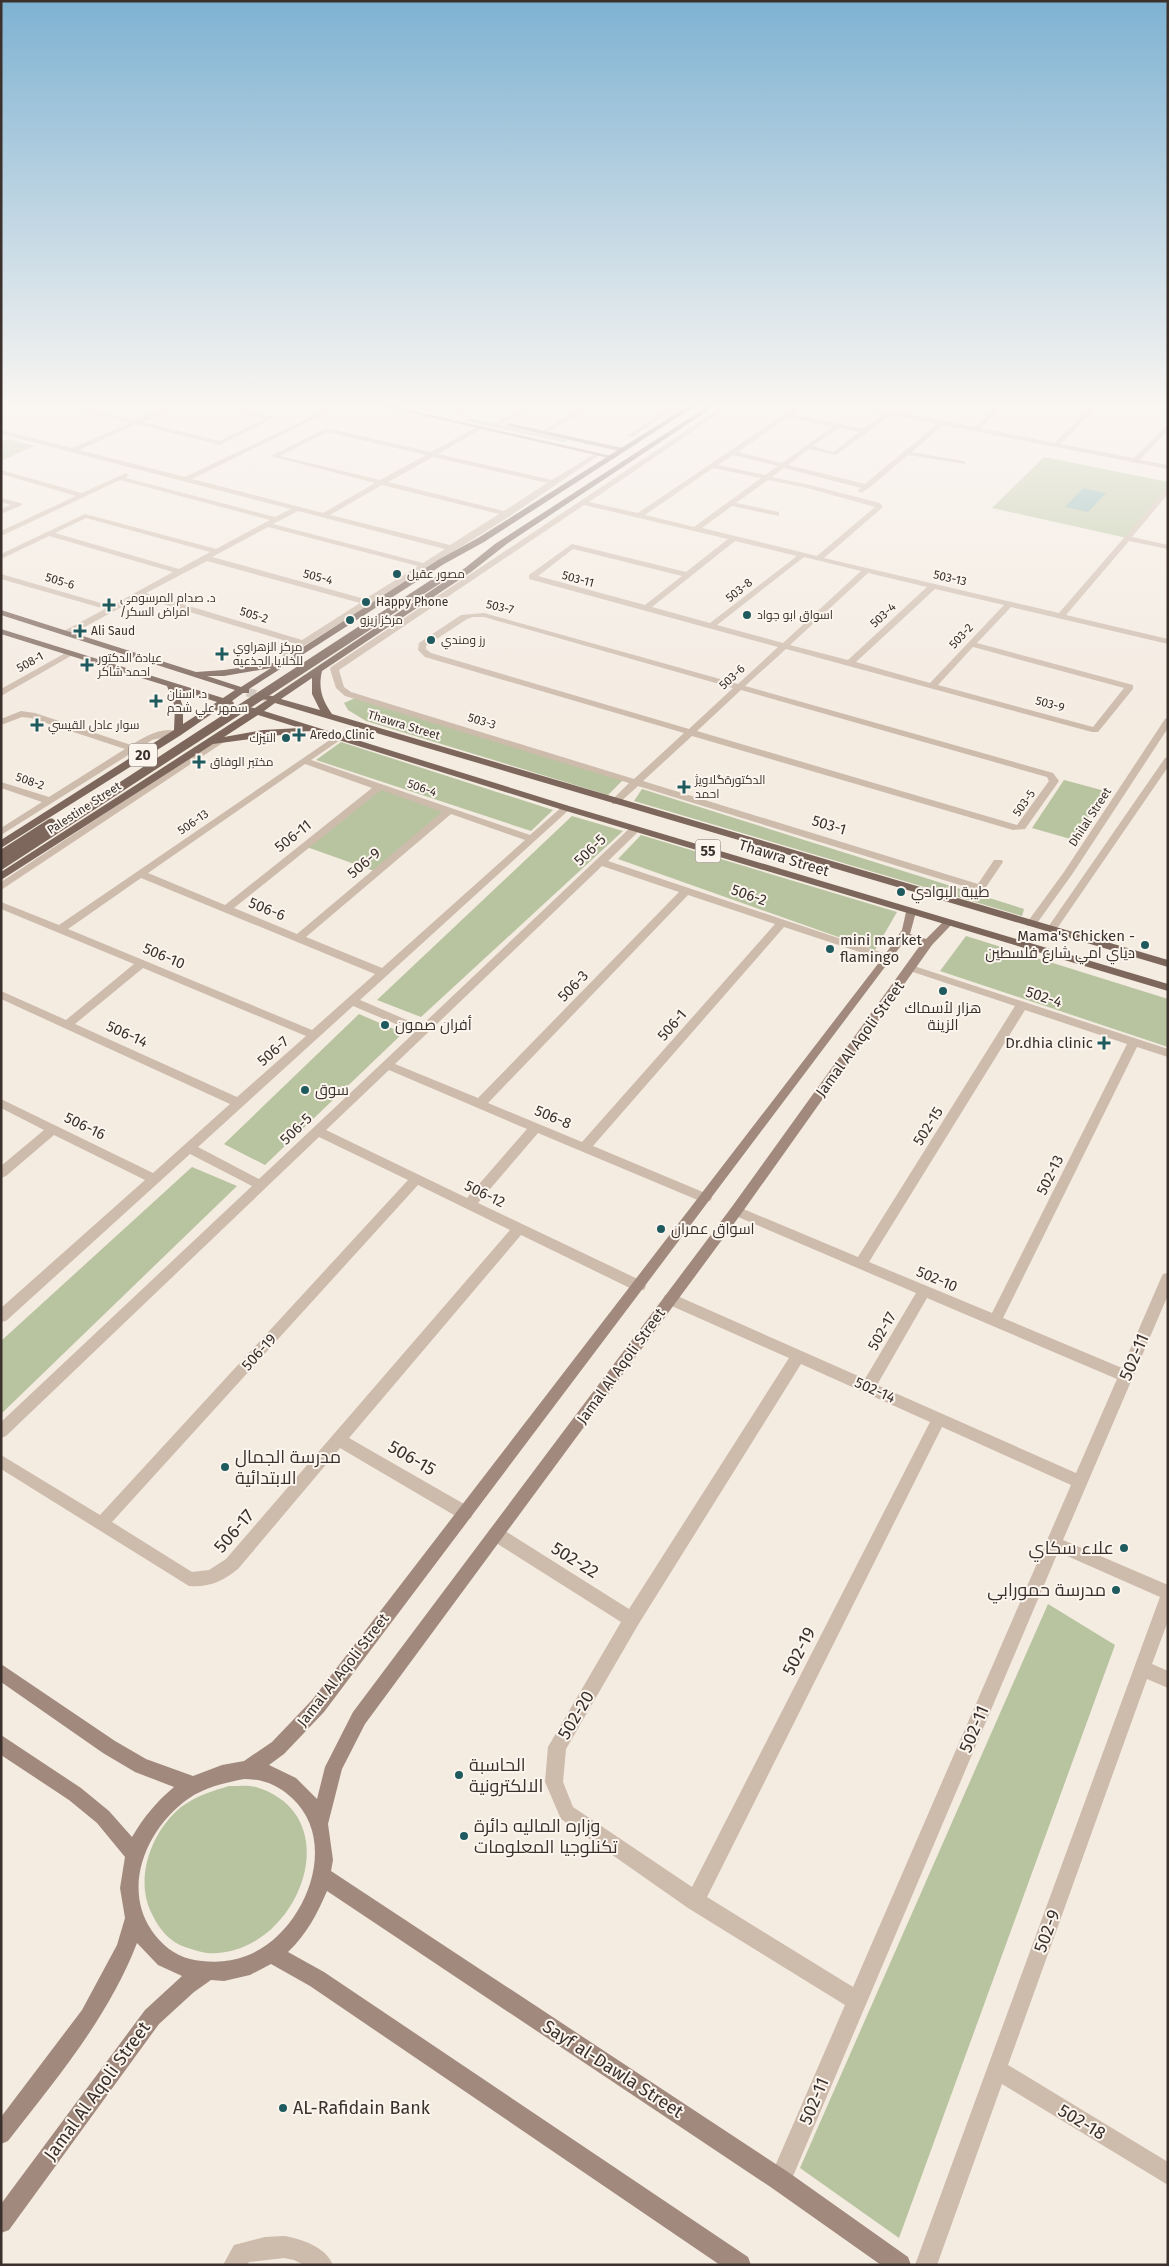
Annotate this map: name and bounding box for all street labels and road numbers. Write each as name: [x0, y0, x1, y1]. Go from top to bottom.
street label: 505-4: [302, 566, 335, 588]
street label: 503-13: [932, 567, 968, 589]
street label: 503-11: [560, 568, 596, 590]
street label: 505-6: [44, 570, 76, 592]
street label: 503-8: [723, 575, 755, 605]
street label: 503-7: [485, 597, 515, 617]
street label: 503-4: [867, 599, 899, 630]
street label: 505-2: [238, 604, 270, 626]
street label: 503-2: [946, 621, 976, 651]
street label: 508-1: [14, 649, 46, 675]
street label: 503-6: [716, 662, 748, 692]
street label: 503-9: [1034, 693, 1066, 715]
street label: Thawra Street: [366, 707, 442, 743]
street label: 503-3: [466, 710, 498, 732]
road number: 20: [129, 744, 157, 766]
street label: 508-2: [14, 770, 46, 792]
street label: 506-4: [405, 776, 439, 800]
street label: Palestine Street: [44, 779, 124, 837]
street label: Dhilal Street: [1066, 784, 1115, 849]
street label: 503-5: [1010, 787, 1038, 819]
street label: 506-13: [175, 806, 211, 838]
street label: 503-1: [810, 811, 848, 839]
street label: 506-11: [271, 816, 315, 856]
street label: 506-5: [570, 831, 610, 869]
street label: Thawra Street: [737, 836, 832, 880]
road number: 55: [696, 839, 720, 862]
street label: 506-9: [344, 844, 384, 882]
street label: 506-2: [729, 881, 769, 909]
street label: 506-6: [246, 894, 288, 924]
street label: 506-10: [140, 939, 188, 973]
street label: 506-3: [554, 967, 592, 1005]
street label: Jamal Al Aqoli Street: [812, 977, 908, 1100]
street label: 502-4: [1024, 983, 1064, 1011]
street label: 506-1: [654, 1006, 690, 1044]
street label: 506-14: [104, 1017, 150, 1051]
street label: 506-7: [254, 1032, 293, 1070]
street label: 506-8: [532, 1101, 574, 1133]
street label: 502-15: [909, 1103, 947, 1149]
street label: 506-16: [62, 1108, 108, 1144]
street label: 506-5: [276, 1110, 316, 1148]
street label: 502-13: [1033, 1152, 1067, 1198]
street label: 506-12: [462, 1177, 508, 1211]
street label: 502-10: [914, 1262, 960, 1296]
street label: Jamal Al Aqoli Street: [573, 1304, 669, 1427]
street label: 502-17: [864, 1308, 900, 1353]
street label: 506-19: [238, 1330, 280, 1374]
street label: 502-11: [1114, 1330, 1154, 1384]
street label: 502-14: [852, 1373, 898, 1407]
street label: 506-15: [384, 1436, 440, 1480]
street label: 506-17: [209, 1505, 259, 1557]
street label: 502-22: [547, 1537, 603, 1583]
street label: Jamal Al Aqoli Street: [293, 1609, 393, 1730]
street label: 502-19: [778, 1623, 820, 1679]
street label: 502-20: [553, 1687, 599, 1743]
street label: 502-11: [954, 1702, 994, 1756]
street label: 502-9: [1029, 1906, 1065, 1956]
street label: Sayf al-Dawla Street: [538, 2015, 688, 2123]
street label: Jamal Al Aqoli Street: [39, 2017, 155, 2165]
street label: 502-11: [794, 2074, 834, 2128]
street label: 502-18: [1054, 2099, 1110, 2145]

